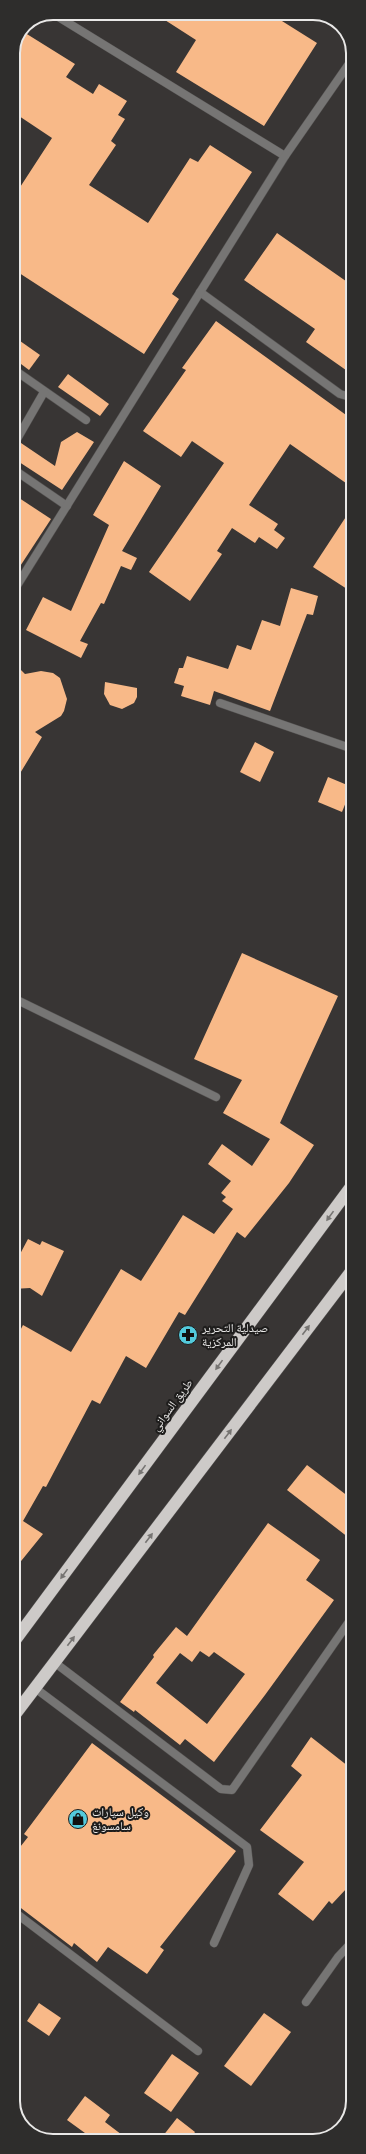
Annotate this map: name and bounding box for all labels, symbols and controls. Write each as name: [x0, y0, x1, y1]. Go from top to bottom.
one-way arrow: [326, 1210, 334, 1221]
place label: صيدلية التحرير المركزية: [201, 1321, 268, 1349]
pharmacy icon: صيدلية التحرير المركزية: [177, 1324, 199, 1346]
one-way arrow: [302, 1325, 310, 1336]
one-way arrow: [215, 1360, 223, 1370]
street label: طريق السواني: [148, 1376, 198, 1436]
one-way arrow: [223, 1429, 231, 1439]
one-way arrow: [138, 1464, 146, 1475]
one-way arrow: [145, 1532, 153, 1543]
one-way arrow: [61, 1569, 69, 1579]
one-way arrow: [66, 1636, 75, 1647]
place label: وكيل سيارات سامسونغ: [92, 1805, 149, 1833]
shop icon: وكيل سيارات سامسونغ: [67, 1808, 89, 1830]

